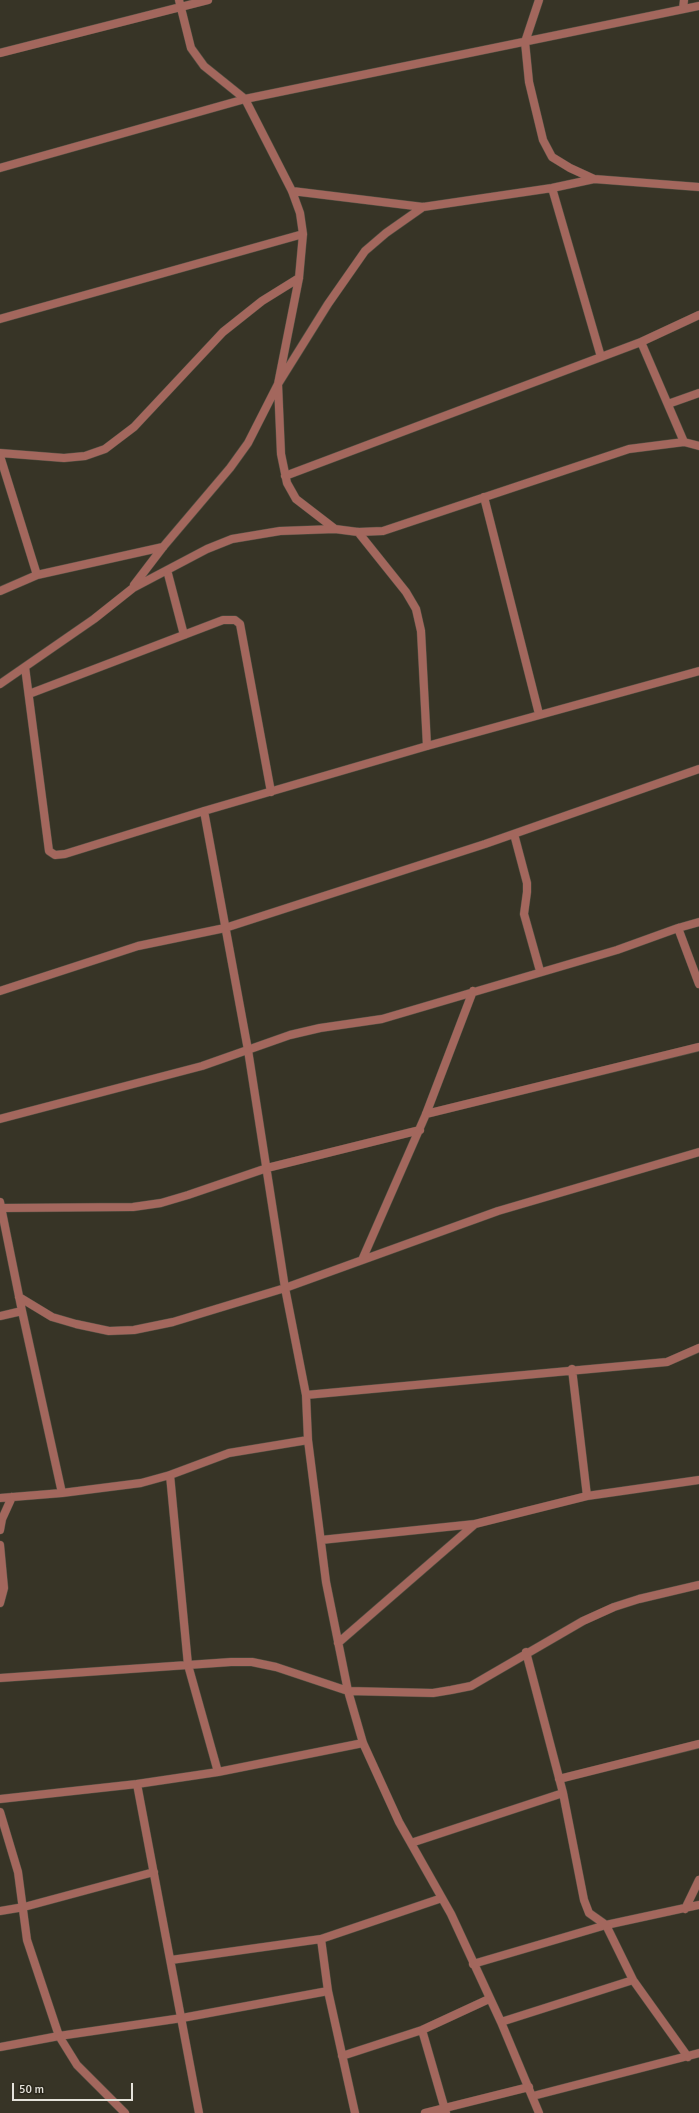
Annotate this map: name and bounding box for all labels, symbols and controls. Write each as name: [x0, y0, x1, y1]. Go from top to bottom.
scale bar: [14, 2075, 135, 2101]
text: 50 m: [19, 2082, 44, 2097]

